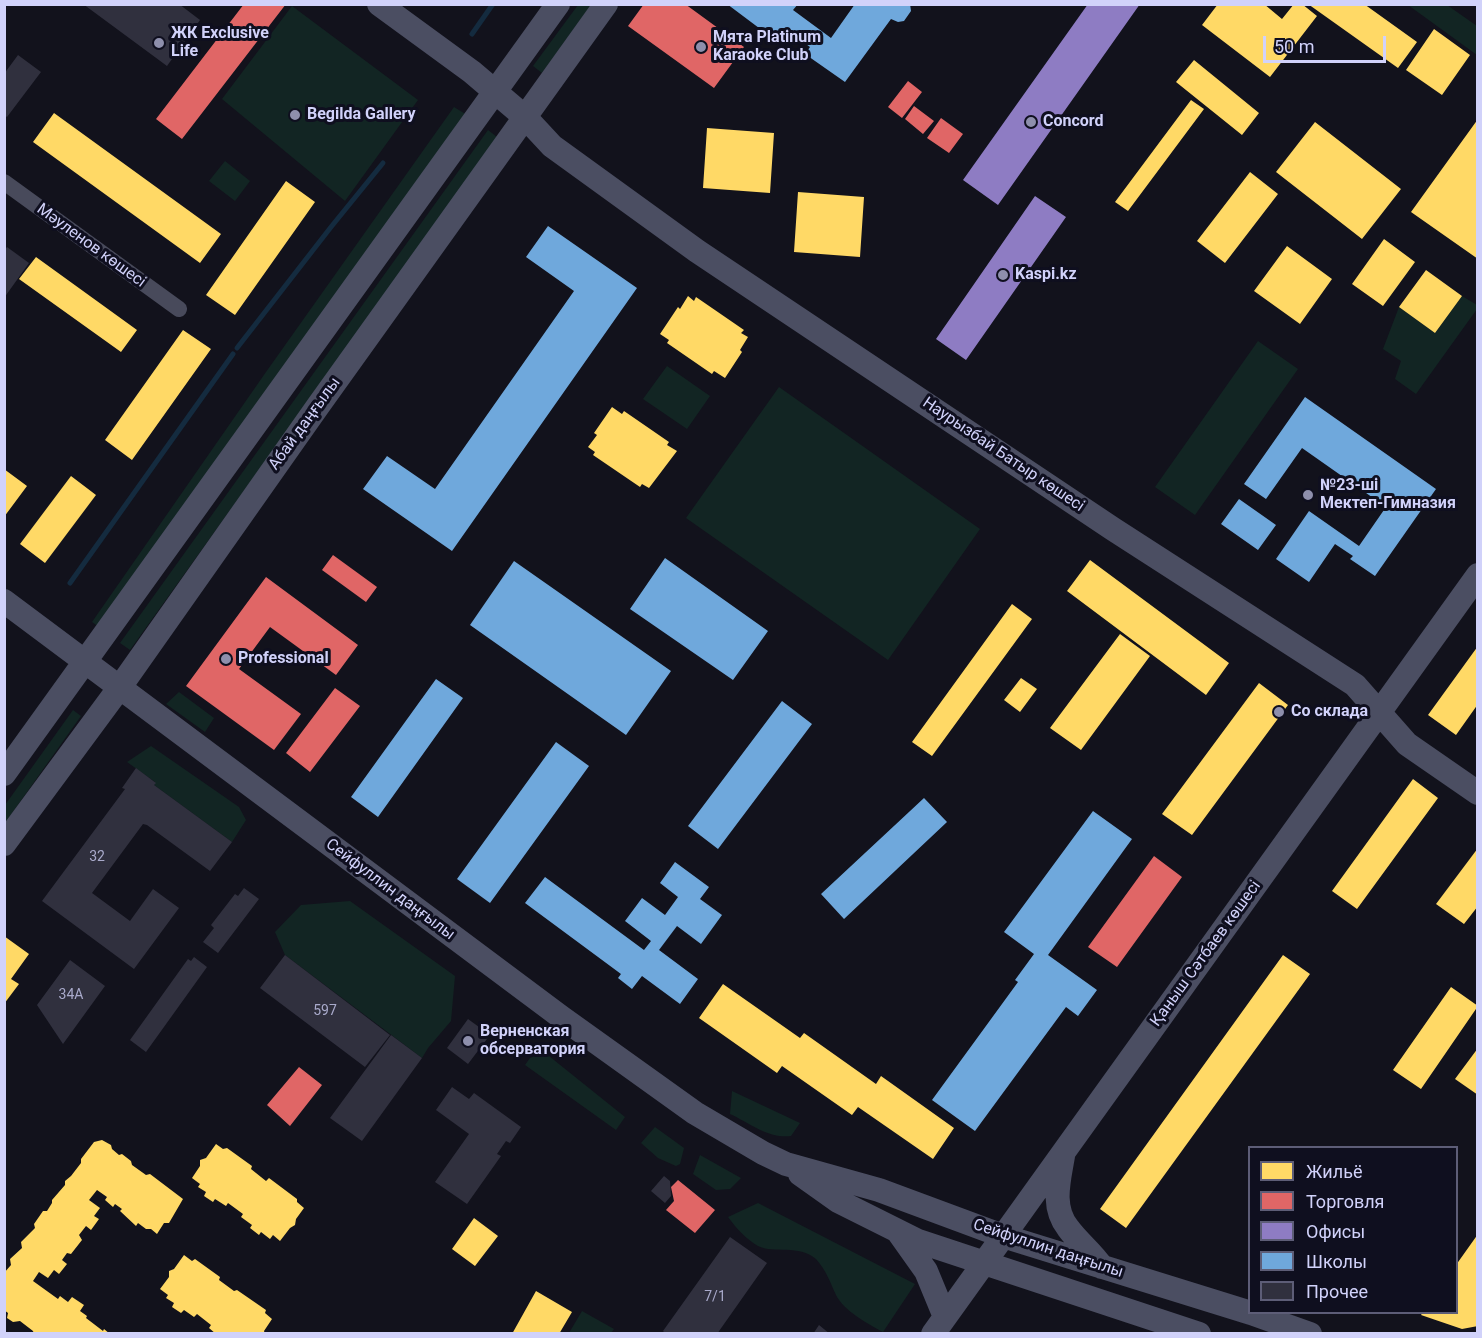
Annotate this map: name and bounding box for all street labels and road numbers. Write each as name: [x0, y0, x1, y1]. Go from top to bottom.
street label: Мәуленов көшесі: [33, 200, 149, 292]
street label: Абай даңғылы: [265, 374, 345, 474]
street label: Наурызбай Батыр көшесі: [918, 394, 1088, 516]
street label: Сейфуллин даңғылы: [322, 835, 458, 945]
street label: Қаныш Сәтбаев көшесі: [1147, 877, 1265, 1031]
street label: Сейфуллин даңғылы: [971, 1216, 1125, 1282]

